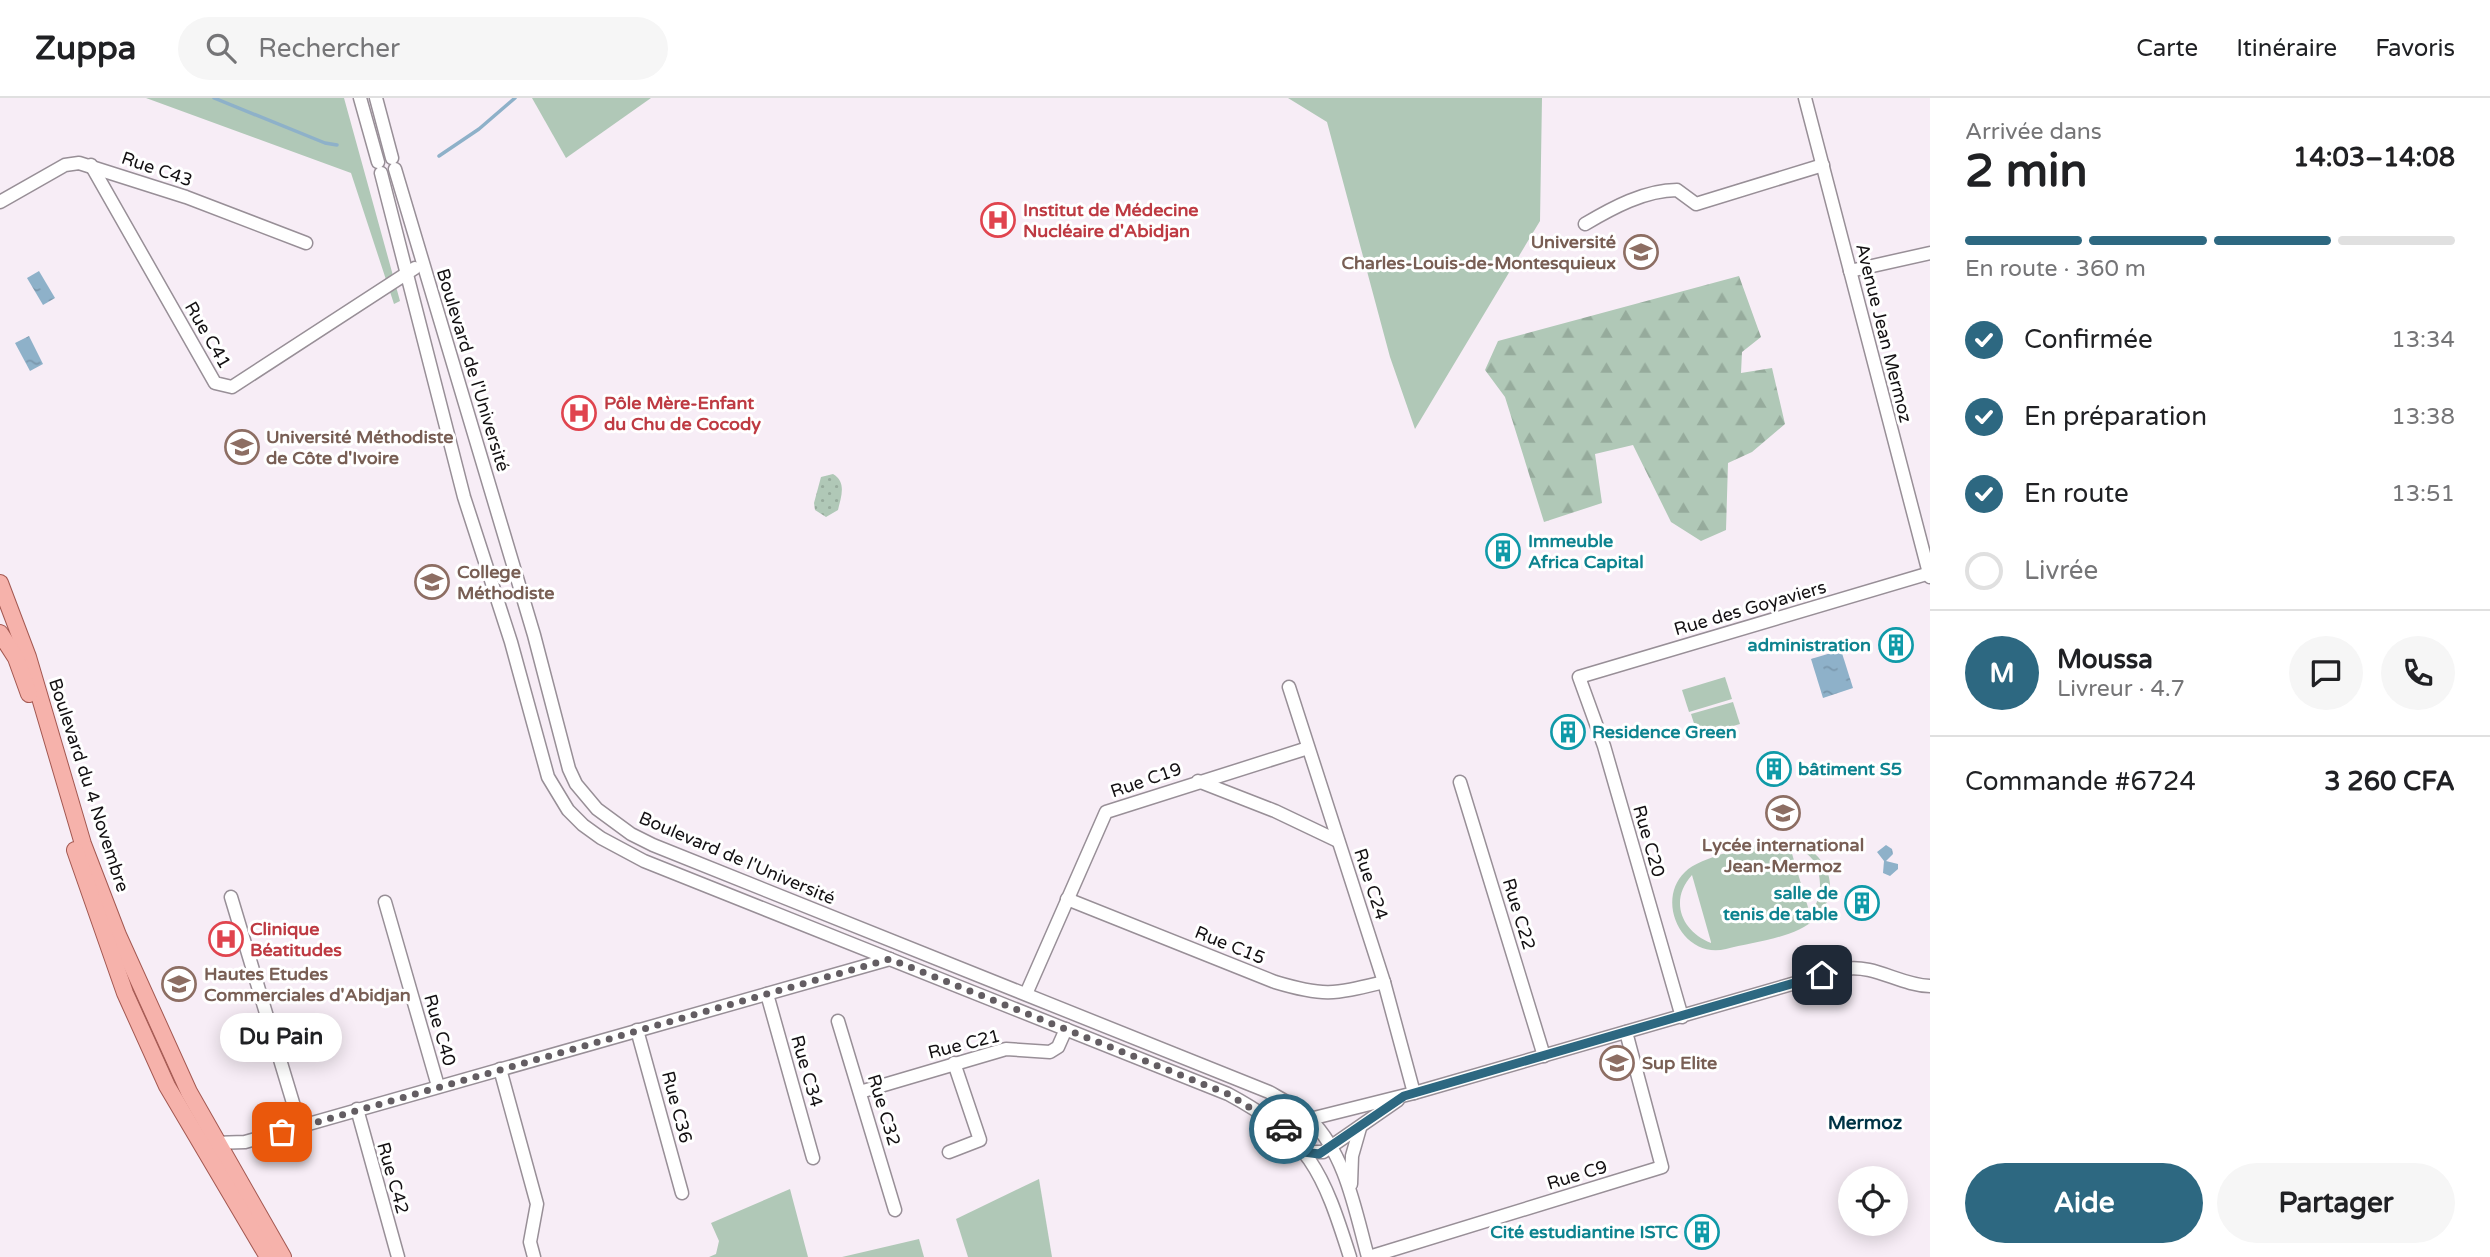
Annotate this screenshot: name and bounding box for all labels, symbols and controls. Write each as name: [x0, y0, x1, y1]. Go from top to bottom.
search box: [178, 17, 668, 80]
text: Zuppa: [35, 29, 136, 68]
icon: search: [202, 29, 240, 67]
text: Rechercher: [258, 33, 400, 64]
text: Carte: [2136, 34, 2198, 63]
text: Itinéraire: [2236, 34, 2337, 63]
text: Favoris: [2375, 34, 2455, 63]
text: Arrivée dans: [1965, 118, 2102, 146]
text: 14:03–14:08: [2293, 142, 2455, 173]
text: 2 min: [1965, 144, 2088, 199]
street label: Rue C43: [119, 147, 195, 191]
place label: Institut de Médecine Nucléaire d'Abidjan: [1023, 199, 1199, 242]
hospital icon: Institut de Médecine Nucléaire d'Abidjan: [979, 201, 1017, 239]
place label: Université Charles-Louis-de-Montesquieux: [1341, 231, 1616, 274]
school or university icon: Université Charles-Louis-de-Montesquieux: [1622, 233, 1660, 271]
street label: Avenue Jean Mermoz: [1851, 241, 1917, 425]
text: En route · 360 m: [1965, 255, 2146, 283]
street label: Boulevard de l'Université: [432, 266, 514, 474]
street label: Rue C41: [180, 298, 236, 372]
icon: check: [1965, 321, 2003, 359]
text: Confirmée: [2024, 324, 2153, 355]
text: 13:34: [2391, 326, 2455, 354]
place label: Pôle Mère-Enfant du Chu de Cocody: [604, 392, 761, 435]
hospital icon: Pôle Mère-Enfant du Chu de Cocody: [560, 394, 598, 432]
icon: check: [1965, 398, 2003, 436]
text: En préparation: [2024, 401, 2207, 432]
text: 13:38: [2391, 403, 2455, 431]
place label: Université Méthodiste de Côte d'Ivoire: [266, 426, 453, 469]
school or university icon: Université Méthodiste de Côte d'Ivoire: [223, 428, 261, 466]
icon: check: [1965, 475, 2003, 513]
text: En route: [2024, 478, 2129, 509]
text: 13:51: [2391, 480, 2455, 508]
place label: Immeuble Africa Capital: [1528, 530, 1644, 573]
building icon: Immeuble Africa Capital: [1484, 532, 1522, 570]
text: Livrée: [2024, 555, 2098, 586]
place label: College Méthodiste: [457, 561, 554, 604]
school or university icon: College Méthodiste: [413, 563, 451, 601]
street label: Rue des Goyaviers: [1671, 576, 1829, 640]
building icon: administration: [1877, 626, 1915, 664]
place label: administration: [1748, 634, 1871, 656]
button: chat: [2289, 636, 2363, 710]
button: phone: [2381, 636, 2455, 710]
text: Moussa: [2057, 644, 2153, 675]
text: M: [1989, 658, 2015, 689]
street label: Boulevard du 4 Novembre: [44, 675, 134, 895]
text: Livreur · 4.7: [2057, 675, 2185, 703]
building icon: Residence Green: [1549, 713, 1587, 751]
place label: Residence Green: [1592, 721, 1737, 743]
building icon: bâtiment S5: [1755, 750, 1793, 788]
street label: Rue C19: [1108, 758, 1184, 802]
place label: bâtiment S5: [1798, 758, 1902, 780]
text: Commande #6724: [1965, 766, 2196, 797]
text: 3 260 CFA: [2324, 766, 2455, 797]
school or university icon: Lycée international Jean-Mermoz: [1764, 794, 1802, 832]
street label: Rue C20: [1628, 803, 1670, 879]
street label: Boulevard de l'Université: [636, 807, 838, 909]
place label: Lycée international Jean-Mermoz: [1702, 834, 1864, 877]
street label: Rue C24: [1349, 846, 1393, 922]
street label: Rue C22: [1498, 876, 1540, 952]
place label: salle de tenis de table: [1723, 882, 1838, 925]
building icon: salle de tenis de table: [1843, 884, 1881, 922]
place label: Clinique Béatitudes: [250, 918, 342, 961]
hospital icon: Clinique Béatitudes: [207, 920, 245, 958]
street label: Rue C15: [1192, 921, 1268, 969]
pin: [1792, 945, 1852, 1005]
icon: home: [1803, 956, 1841, 994]
place label: Hautes Etudes Commerciales d'Abidjan: [204, 963, 411, 1006]
school or university icon: Hautes Etudes Commerciales d'Abidjan: [160, 965, 198, 1003]
street label: Rue C40: [419, 992, 461, 1068]
callout: Du Pain: [221, 1013, 343, 1062]
text: Du Pain: [239, 1023, 323, 1051]
street label: Rue C21: [926, 1024, 1002, 1064]
street label: Rue C34: [786, 1033, 828, 1109]
school or university icon: Sup Elite: [1598, 1044, 1636, 1082]
place label: Sup Elite: [1642, 1052, 1717, 1074]
street label: Rue C36: [657, 1069, 697, 1145]
street label: Rue C32: [863, 1072, 905, 1148]
courier: [1249, 1094, 1319, 1164]
pin: [252, 1102, 312, 1162]
icon: car: [1265, 1110, 1303, 1148]
district label: Mermoz: [1828, 1112, 1903, 1134]
icon: bag: [263, 1113, 301, 1151]
street label: Rue C42: [372, 1140, 414, 1216]
street label: Rue C9: [1544, 1155, 1610, 1195]
button: Aide: [1965, 1163, 2203, 1243]
button: Partager: [2217, 1163, 2455, 1243]
map controls: [1838, 1166, 1908, 1236]
button: locate: [1838, 1166, 1908, 1236]
building icon: Cité estudiantine ISTC: [1683, 1213, 1721, 1251]
place label: Cité estudiantine ISTC: [1490, 1221, 1678, 1243]

